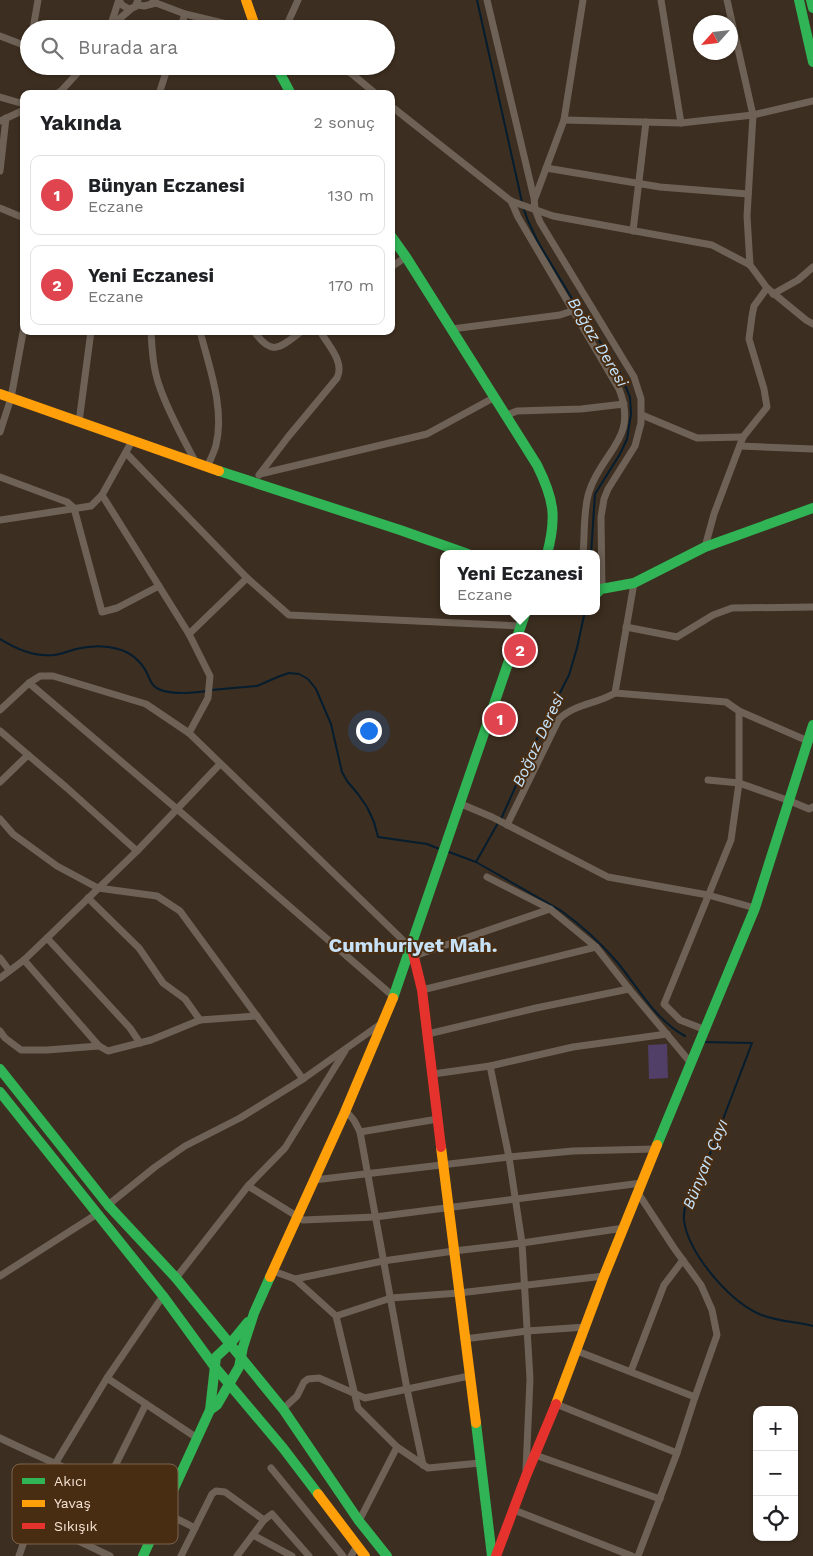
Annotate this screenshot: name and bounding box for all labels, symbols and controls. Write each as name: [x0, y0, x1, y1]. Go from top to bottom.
north arrow: [693, 15, 738, 60]
search box: [20, 20, 395, 75]
icon: search: [38, 34, 66, 62]
text: Burada ara: [78, 36, 178, 59]
text: Yakında: [40, 110, 121, 135]
text: 2 sonuç: [313, 113, 375, 132]
text: Bünyan Eczanesi: [88, 174, 245, 197]
text: 1: [54, 186, 60, 205]
text: 130 m: [328, 186, 374, 205]
text: Eczane: [88, 197, 144, 216]
text: Yeni Eczanesi: [88, 264, 214, 287]
text: 2: [52, 276, 62, 295]
text: 170 m: [328, 276, 374, 295]
text: Eczane: [88, 287, 144, 306]
water label: Boğaz Deresi: [564, 294, 633, 391]
popup: [440, 550, 600, 615]
text: Yeni Eczanesi: [457, 562, 583, 585]
text: Eczane: [457, 585, 513, 604]
pin: 2: [504, 631, 536, 669]
water label: Boğaz Deresi: [508, 689, 568, 790]
pin: 1: [484, 700, 516, 738]
your location: [356, 718, 382, 744]
district label: Cumhuriyet Mah.: [329, 933, 497, 957]
water label: Bünyan Çayı: [678, 1116, 732, 1212]
map controls: [753, 1406, 798, 1541]
button: +: [753, 1406, 798, 1451]
button: −: [753, 1451, 798, 1496]
legend: [12, 1464, 178, 1544]
text: Akıcı: [54, 1473, 86, 1489]
text: Yavaş: [54, 1495, 91, 1511]
button: locate: [753, 1496, 798, 1541]
text: Sıkışık: [54, 1518, 97, 1534]

